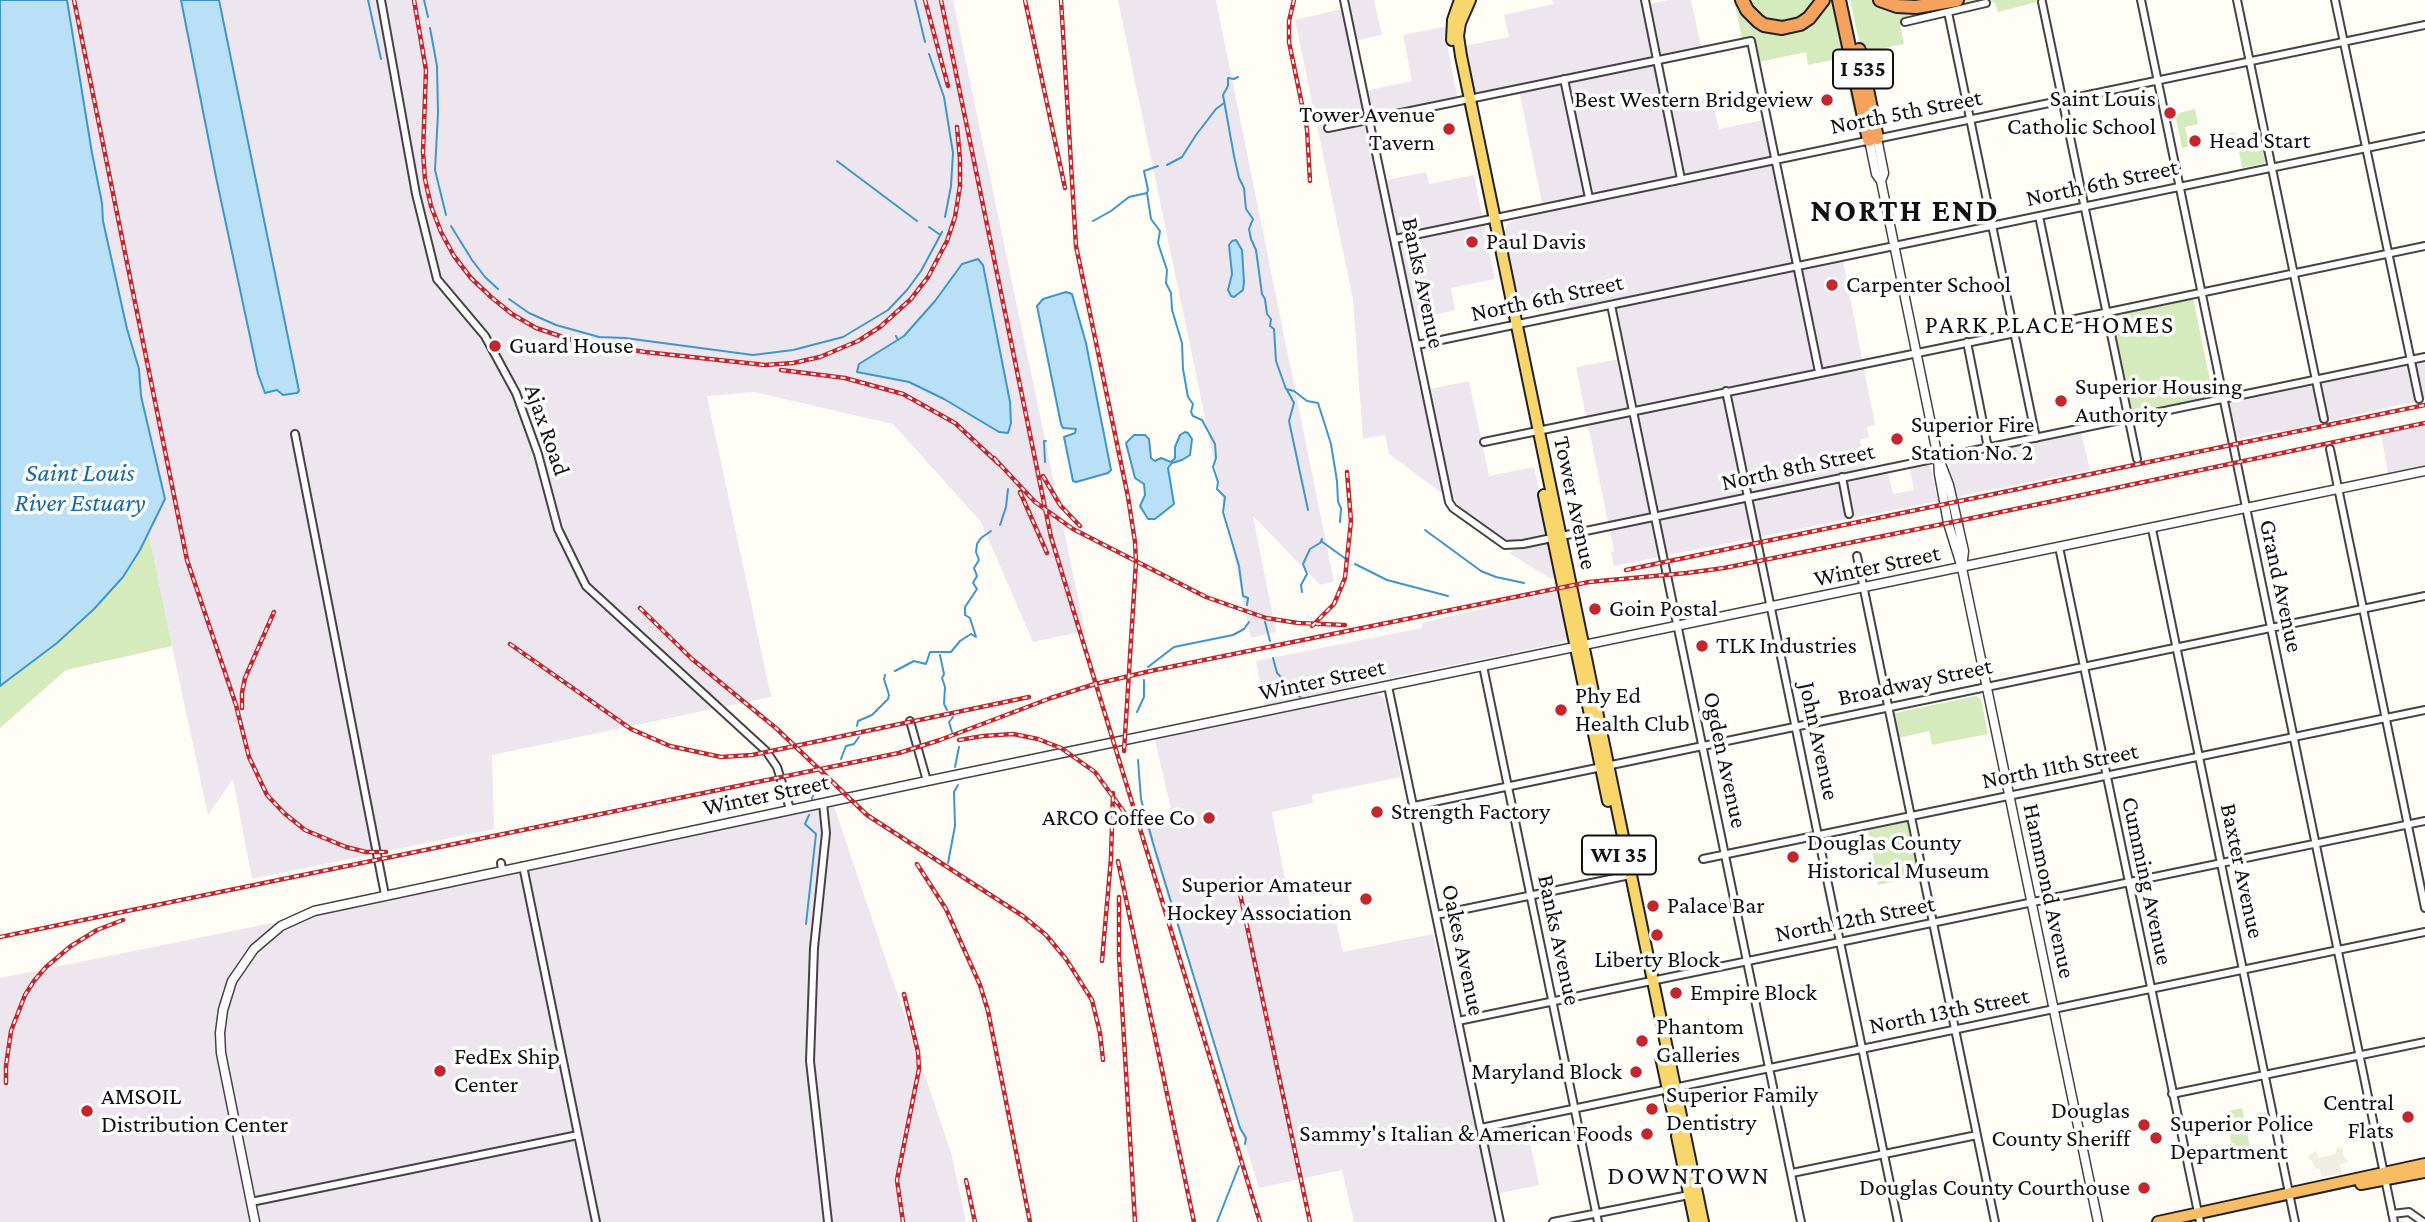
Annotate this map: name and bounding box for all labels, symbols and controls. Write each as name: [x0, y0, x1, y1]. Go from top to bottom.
road number: I 535: [1833, 50, 1893, 88]
street label: North 5th Street: [1828, 83, 1984, 141]
place label: Saint Louis Catholic School: [2007, 85, 2156, 141]
place label: Best Western Bridgeview: [1574, 86, 1813, 114]
marker: Best Western Bridgeview: [1819, 92, 1835, 108]
place label: Tower Avenue Tavern: [1299, 101, 1435, 157]
marker: Saint Louis Catholic School: [2162, 105, 2178, 121]
marker: Tower Avenue Tavern: [1441, 121, 1457, 137]
place label: Head Start: [2209, 127, 2310, 155]
marker: Head Start: [2187, 133, 2203, 149]
street label: North 6th Street: [2023, 153, 2181, 213]
district label: NORTH END: [1811, 192, 1999, 230]
street label: Banks Avenue: [1395, 215, 1451, 351]
place label: Paul Davis: [1486, 228, 1586, 256]
marker: Paul Davis: [1464, 234, 1480, 250]
street label: North 6th Street: [1468, 268, 1626, 328]
place label: Carpenter School: [1846, 271, 2011, 299]
marker: Carpenter School: [1824, 277, 1840, 293]
district label: PARK PLACE HOMES: [1927, 309, 2173, 341]
place label: Guard House: [509, 332, 634, 360]
marker: Guard House: [487, 338, 503, 354]
place label: Superior Housing Authority: [2075, 373, 2242, 429]
street label: Ajax Road: [518, 380, 576, 480]
marker: Superior Housing Authority: [2053, 393, 2069, 409]
place label: Superior Fire Station No. 2: [1911, 411, 2034, 467]
marker: Superior Fire Station No. 2: [1889, 431, 1905, 447]
street label: Tower Avenue: [1547, 434, 1603, 572]
street label: North 8th Street: [1719, 437, 1877, 497]
water label: Saint Louis River Estuary: [14, 457, 146, 518]
street label: Grand Avenue: [2253, 517, 2309, 655]
street label: Winter Street: [1811, 539, 1943, 593]
place label: Goin Postal: [1609, 595, 1718, 623]
marker: Goin Postal: [1587, 601, 1603, 617]
place label: TLK Industries: [1716, 632, 1857, 660]
marker: TLK Industries: [1694, 638, 1710, 654]
street label: Broadway Street: [1835, 652, 1995, 712]
street label: Winter Street: [1256, 653, 1388, 707]
street label: John Avenue: [1792, 679, 1846, 803]
place label: Phy Ed Health Club: [1575, 682, 1690, 738]
street label: Ogden Avenue: [1696, 689, 1754, 831]
marker: Phy Ed Health Club: [1553, 702, 1569, 718]
street label: North 11th Street: [1979, 737, 2141, 795]
street label: Winter Street: [700, 768, 832, 822]
street label: Cumming Avenue: [2115, 794, 2179, 968]
place label: Strength Factory: [1391, 798, 1550, 826]
street label: Hammond Avenue: [2016, 801, 2082, 981]
street label: Baxter Avenue: [2214, 801, 2270, 941]
place label: ARCO Coffee Co: [1042, 804, 1195, 832]
marker: Strength Factory: [1369, 804, 1385, 820]
marker: ARCO Coffee Co: [1201, 810, 1217, 826]
place label: Douglas County Historical Museum: [1807, 829, 1989, 885]
road number: WI 35: [1582, 835, 1656, 874]
marker: Douglas County Historical Museum: [1785, 849, 1801, 865]
place label: Superior Amateur Hockey Association: [1166, 871, 1352, 927]
street label: Banks Avenue: [1531, 872, 1587, 1008]
street label: Oakes Avenue: [1435, 882, 1491, 1018]
street label: North 12th Street: [1773, 889, 1937, 949]
marker: Superior Amateur Hockey Association: [1358, 891, 1374, 907]
place label: Palace Bar: [1667, 892, 1765, 920]
marker: Palace Bar: [1645, 898, 1661, 914]
marker: Liberty Block: [1649, 927, 1665, 943]
place label: Liberty Block: [1594, 946, 1720, 974]
place label: Empire Block: [1690, 979, 1817, 1007]
street label: North 13th Street: [1867, 981, 2031, 1041]
marker: Empire Block: [1668, 985, 1684, 1001]
place label: Phantom Galleries: [1656, 1013, 1744, 1069]
marker: Phantom Galleries: [1634, 1033, 1650, 1049]
place label: FedEx Ship Center: [454, 1043, 560, 1099]
place label: Maryland Block: [1471, 1058, 1622, 1086]
marker: FedEx Ship Center: [432, 1063, 448, 1079]
marker: Maryland Block: [1628, 1064, 1644, 1080]
place label: Superior Family Dentistry: [1666, 1081, 1818, 1137]
place label: AMSOIL Distribution Center: [101, 1083, 288, 1139]
place label: Central Flats: [2323, 1089, 2394, 1145]
place label: Douglas County Sheriff: [1991, 1097, 2130, 1153]
marker: Superior Family Dentistry: [1644, 1101, 1660, 1117]
marker: AMSOIL Distribution Center: [79, 1103, 95, 1119]
marker: Central Flats: [2400, 1109, 2416, 1125]
place label: Superior Police Department: [2170, 1110, 2313, 1166]
marker: Douglas County Sheriff: [2136, 1117, 2152, 1133]
place label: Sammy's Italian & American Foods: [1299, 1120, 1633, 1148]
marker: Sammy's Italian & American Foods: [1639, 1126, 1655, 1142]
marker: Superior Police Department: [2148, 1130, 2164, 1146]
district label: DOWNTOWN: [1608, 1160, 1770, 1192]
place label: Douglas County Courthouse: [1859, 1174, 2130, 1202]
marker: Douglas County Courthouse: [2136, 1180, 2152, 1196]

